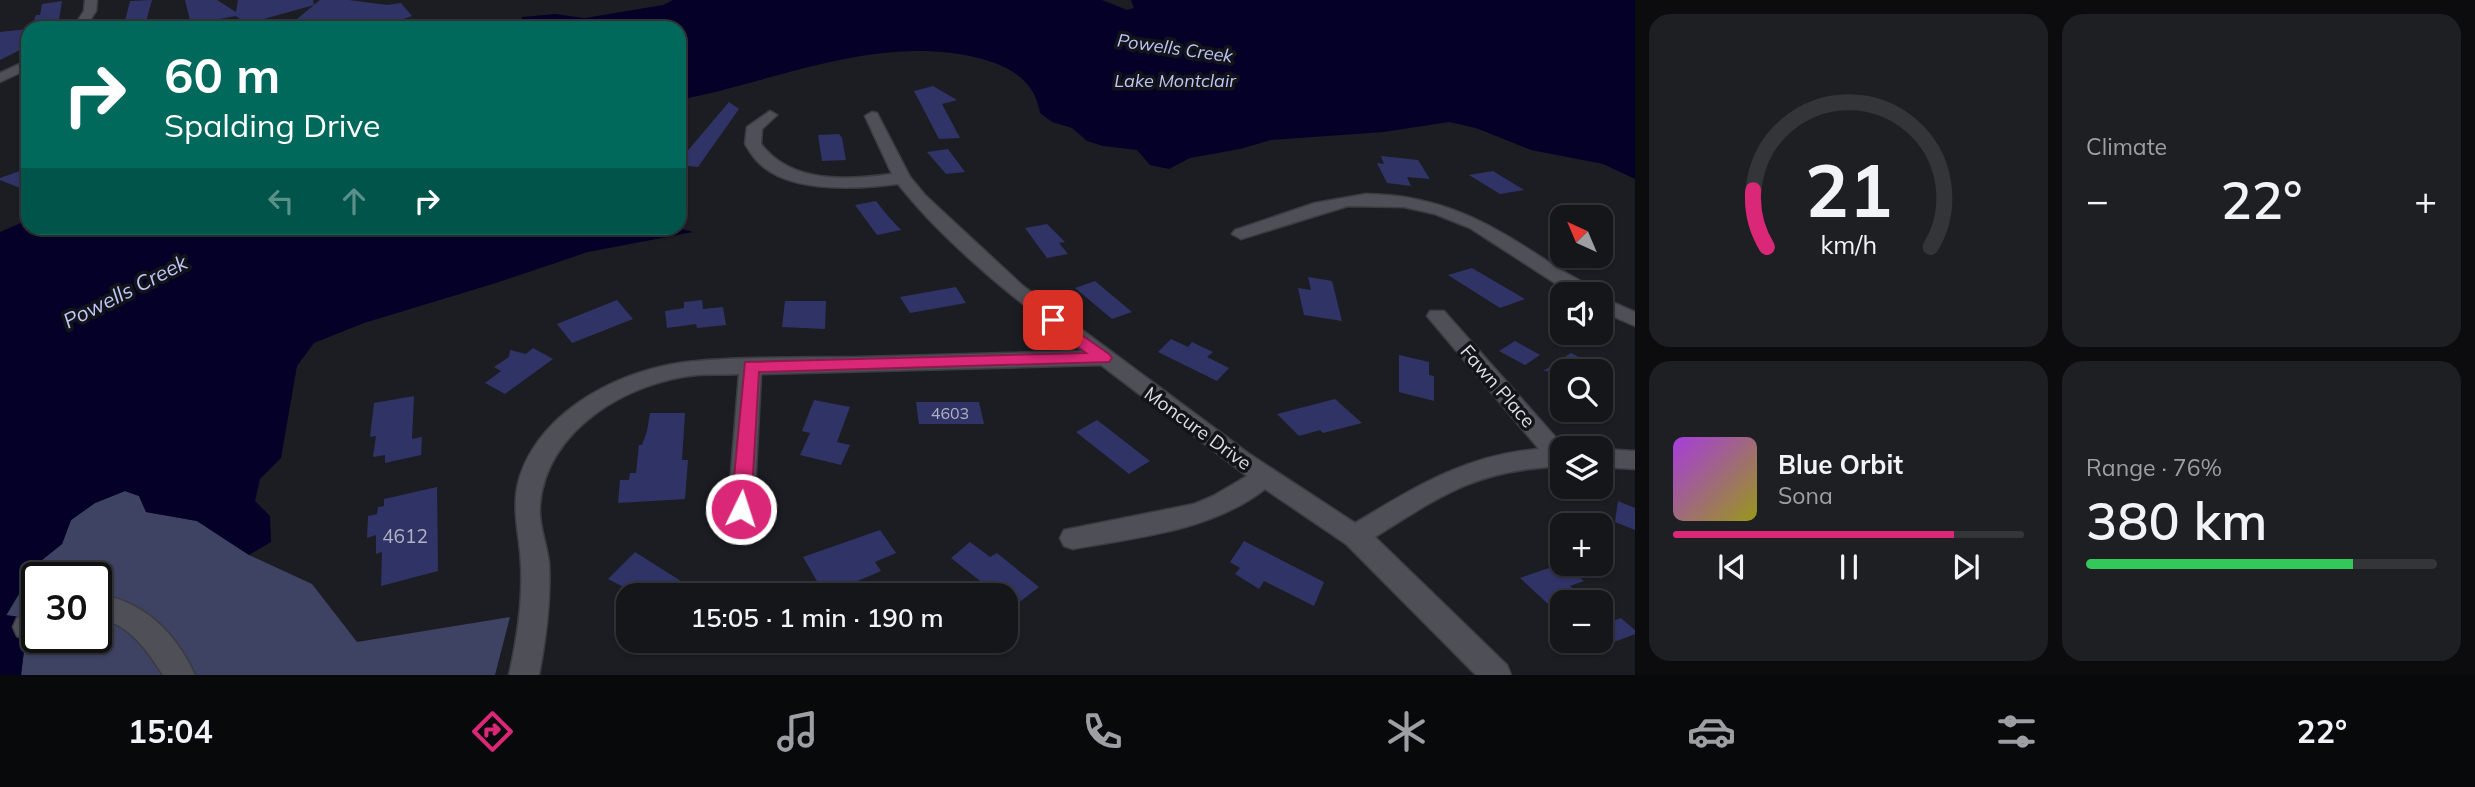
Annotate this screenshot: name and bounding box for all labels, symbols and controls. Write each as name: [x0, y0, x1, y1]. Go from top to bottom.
water label: Powells Creek: [1116, 29, 1235, 68]
text: 60 m: [164, 44, 280, 105]
icon: right: [49, 49, 140, 140]
water label: Lake Montclair: [1114, 69, 1237, 92]
text: Spalding Drive: [164, 105, 380, 145]
text: Climate: [2086, 132, 2167, 161]
text: 21: [1805, 144, 1892, 235]
text: 22°: [2221, 167, 2302, 232]
text: −: [2086, 176, 2109, 224]
text: +: [2414, 176, 2437, 224]
icon: left: [262, 182, 300, 220]
icon: ahead: [335, 182, 373, 220]
icon: right: [408, 182, 446, 220]
north arrow: [1550, 205, 1614, 268]
map controls: [1550, 205, 1613, 653]
text: km/h: [1820, 228, 1877, 259]
water label: Powells Creek: [59, 248, 193, 333]
button: sound: [1550, 282, 1613, 345]
pin: [1023, 290, 1083, 350]
icon: arrive: [1034, 301, 1072, 339]
street label: Fawn Place: [1455, 340, 1541, 432]
button: search: [1550, 359, 1613, 422]
street label: Moncure Drive: [1140, 381, 1256, 475]
house number: 4603: [931, 403, 969, 423]
button: layers: [1550, 436, 1613, 499]
text: Blue Orbit: [1778, 448, 1903, 481]
text: Range · 76%: [2086, 453, 2222, 482]
position arrow: [704, 472, 778, 546]
text: Sona: [1778, 481, 1833, 510]
text: 380 km: [2086, 488, 2267, 553]
button: +: [1550, 513, 1613, 576]
house number: 4612: [382, 524, 428, 548]
icon: previous: [1713, 548, 1751, 586]
icon: pause: [1830, 548, 1868, 586]
icon: next: [1947, 548, 1985, 586]
speed limit sign: 30: [21, 562, 112, 653]
button: −: [1550, 590, 1613, 653]
text: 15:05 · 1 min · 190 m: [690, 601, 944, 634]
icon: directions: [468, 707, 517, 756]
icon: music: [773, 707, 822, 756]
icon: phone: [1078, 707, 1127, 756]
icon: climate: [1382, 707, 1431, 756]
icon: car: [1687, 707, 1736, 756]
icon: filters: [1992, 707, 2041, 756]
text: 15:04: [128, 711, 213, 751]
text: 22°: [2297, 711, 2347, 751]

